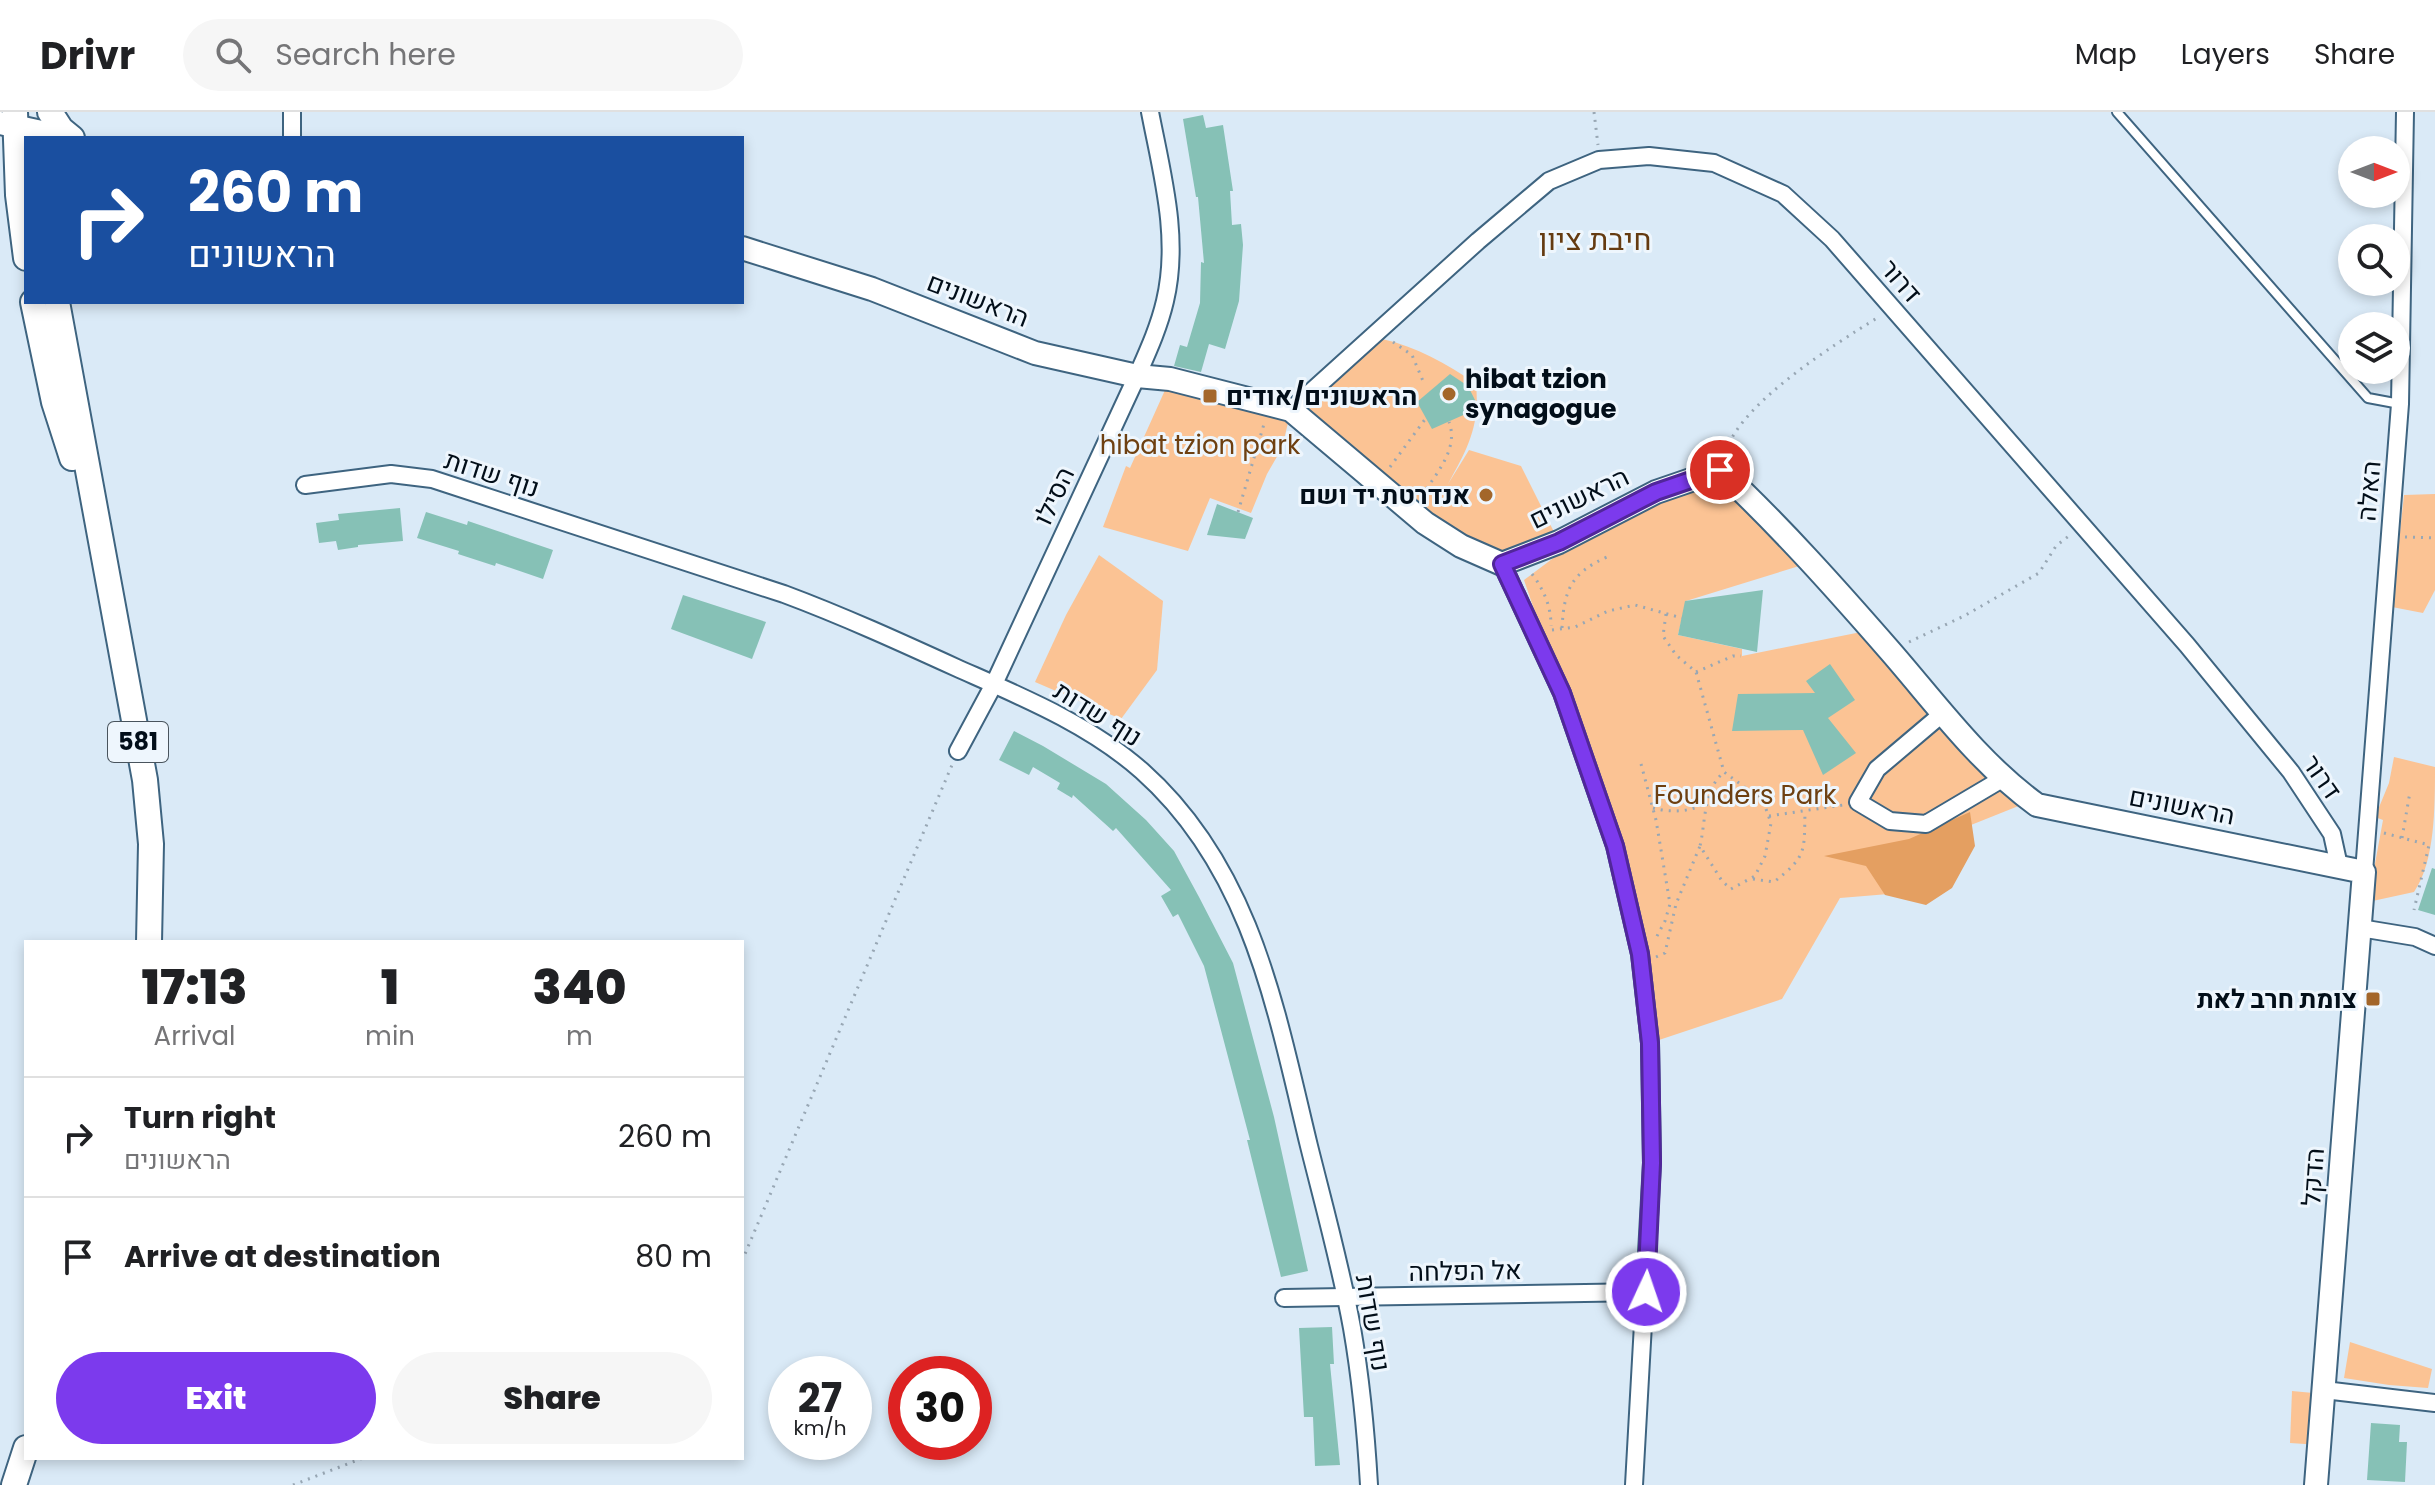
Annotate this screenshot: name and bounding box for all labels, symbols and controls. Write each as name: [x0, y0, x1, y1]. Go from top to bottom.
search box: [183, 19, 743, 91]
text: Drivr: [40, 29, 135, 82]
icon: search: [211, 33, 255, 77]
text: Search here: [275, 33, 456, 76]
text: Map: [2075, 35, 2137, 74]
text: Layers: [2181, 35, 2270, 74]
text: Share: [2314, 35, 2395, 74]
north arrow: [2338, 136, 2410, 208]
map controls: [2338, 136, 2410, 384]
text: 260 m: [188, 153, 363, 232]
icon: right: [56, 168, 160, 272]
district label: חיבת ציון: [1539, 218, 1651, 261]
button: search: [2338, 224, 2410, 296]
text: הראשונים: [188, 229, 336, 280]
street label: דרור: [1872, 252, 1930, 310]
street label: הראשונים: [922, 264, 1034, 336]
button: layers: [2338, 312, 2410, 384]
place label: hibat tzion synagogue: [1465, 361, 1617, 427]
place label: הראשונים/אודים: [1226, 378, 1417, 414]
marker: hibat tzion synagogue: [1440, 385, 1458, 403]
marker: הראשונים/אודים: [1201, 387, 1219, 405]
park label: hibat tzion park: [1100, 427, 1301, 463]
pin: [1686, 436, 1754, 504]
street label: נוף שדות: [440, 442, 544, 506]
icon: arrive: [1698, 448, 1742, 492]
street label: הראשונים: [1523, 458, 1635, 538]
street label: האלה: [2348, 459, 2390, 523]
street label: הסילו: [1025, 461, 1083, 531]
place label: אנדרטת יד ושם: [1299, 477, 1470, 513]
marker: אנדרטת יד ושם: [1477, 486, 1495, 504]
street label: נוף שדות: [1047, 673, 1149, 755]
road number: 581: [108, 722, 168, 762]
street label: דרור: [2294, 748, 2350, 806]
park label: Founders Park: [1654, 777, 1837, 813]
street label: הראשונים: [2126, 778, 2238, 834]
text: 17:13: [142, 954, 248, 1021]
text: 1: [381, 954, 399, 1021]
text: 340: [532, 954, 626, 1021]
place label: צומת חרב לאת: [2197, 981, 2357, 1017]
marker: צומת חרב לאת: [2364, 990, 2382, 1008]
text: Arrival: [154, 1018, 235, 1054]
text: min: [365, 1018, 415, 1054]
text: m: [566, 1018, 593, 1054]
text: Turn right: [124, 1096, 276, 1139]
icon: right: [56, 1115, 100, 1159]
text: 260 m: [618, 1115, 712, 1158]
text: הראשונים: [124, 1142, 231, 1178]
street label: הדקל: [2293, 1147, 2333, 1207]
icon: arrive: [56, 1235, 100, 1279]
text: Arrive at destination: [124, 1235, 441, 1278]
text: 80 m: [635, 1235, 712, 1278]
position arrow: [1604, 1250, 1688, 1334]
street label: אל הפלחה: [1408, 1252, 1522, 1290]
street label: נוף שדות: [1347, 1272, 1399, 1374]
button: Exit: [56, 1352, 376, 1444]
button: Share: [392, 1352, 712, 1444]
speed limit sign: 30: [888, 1356, 992, 1460]
text: 27: [798, 1370, 842, 1426]
text: km/h: [793, 1414, 847, 1442]

